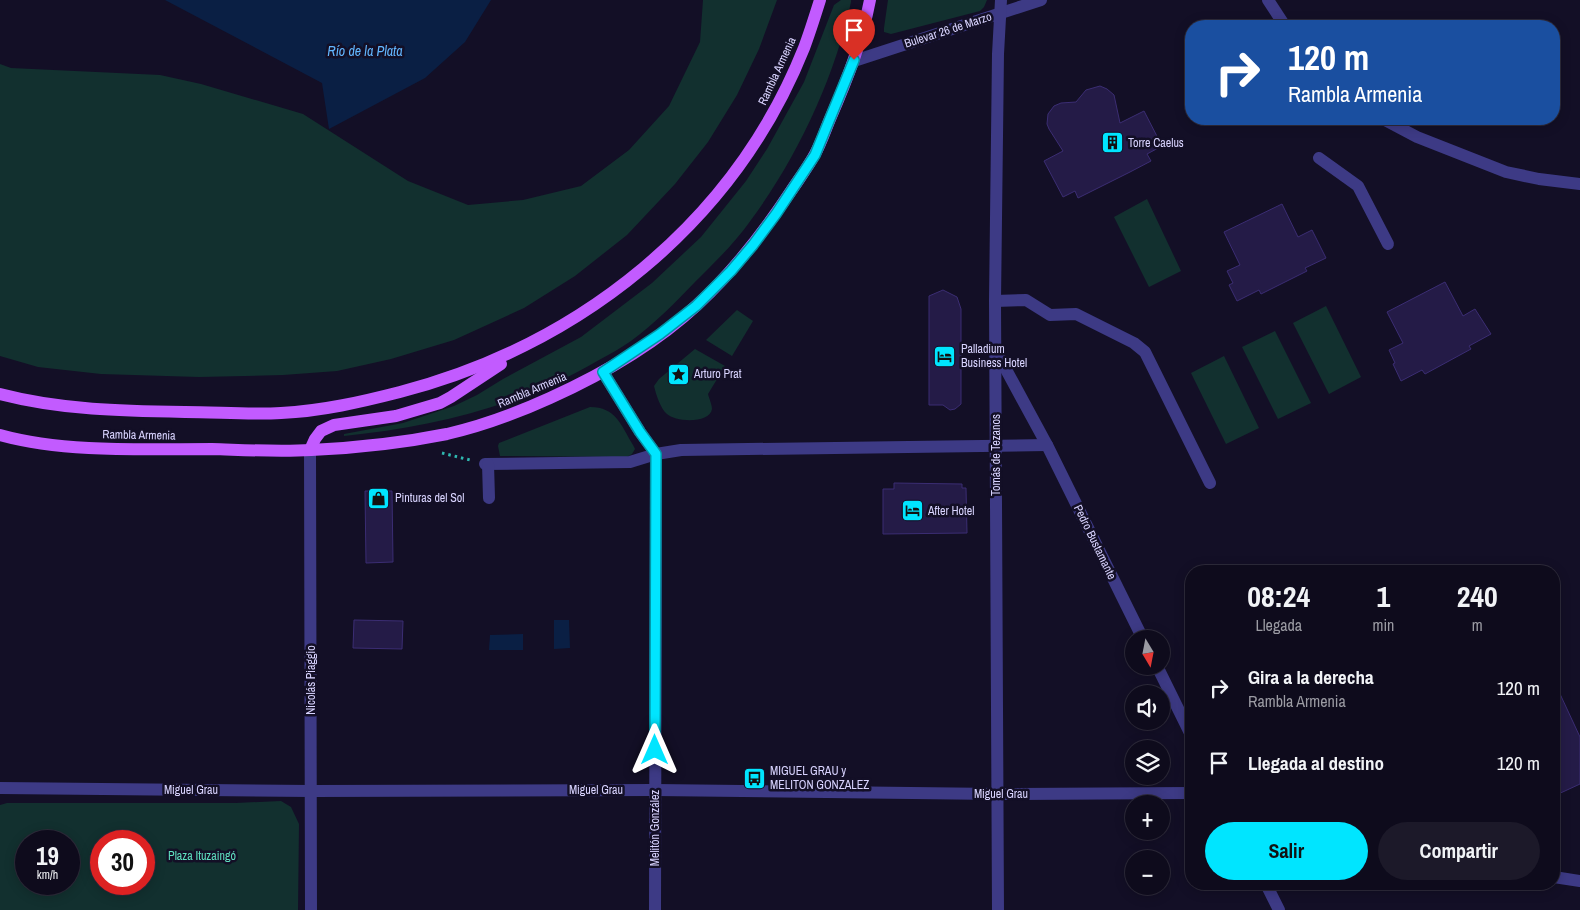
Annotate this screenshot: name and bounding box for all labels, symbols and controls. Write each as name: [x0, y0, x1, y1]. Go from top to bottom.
street label: Bulevar 26 de Marzo: [902, 8, 994, 52]
pin: [833, 9, 875, 60]
icon: arrive: [840, 16, 868, 44]
street label: Rambla Armenia: [754, 34, 800, 108]
text: 120 m: [1288, 34, 1369, 81]
icon: right: [1205, 40, 1270, 105]
water label: Río de la Plata: [327, 42, 403, 60]
text: Rambla Armenia: [1288, 79, 1422, 109]
building icon: Torre Caelus: [1100, 131, 1124, 155]
place label: Torre Caelus: [1128, 135, 1184, 151]
place label: Palladium Business Hotel: [961, 341, 1027, 371]
hotel icon: Palladium Business Hotel: [933, 344, 957, 368]
place icon: Arturo Prat: [666, 362, 690, 386]
place label: Arturo Prat: [693, 366, 742, 382]
street label: Rambla Armenia: [495, 368, 569, 412]
street label: Tomás de Tezanos: [988, 414, 1004, 496]
street label: Rambla Armenia: [102, 426, 176, 444]
shop icon: Pinturas del Sol: [367, 486, 391, 510]
place label: Pinturas del Sol: [395, 490, 464, 506]
hotel icon: After Hotel: [900, 499, 924, 523]
street label: Pedro Bustamante: [1070, 502, 1120, 582]
place label: After Hotel: [927, 503, 975, 519]
text: 08:24: [1247, 576, 1310, 616]
text: 1: [1377, 576, 1390, 616]
text: 240: [1457, 576, 1498, 616]
text: Llegada: [1255, 614, 1302, 636]
text: min: [1372, 614, 1394, 636]
text: m: [1472, 614, 1483, 636]
north arrow: [1125, 630, 1170, 675]
map controls: [1125, 630, 1170, 895]
street label: Nicolás Piaggio: [303, 645, 319, 715]
text: Gira a la derecha: [1248, 664, 1374, 690]
icon: right: [1205, 674, 1233, 702]
text: 120 m: [1497, 675, 1540, 701]
button: sound: [1125, 685, 1170, 730]
text: Rambla Armenia: [1248, 690, 1346, 712]
position arrow: [628, 723, 680, 775]
button: layers: [1125, 740, 1170, 785]
icon: arrive: [1205, 749, 1233, 777]
text: Llegada al destino: [1248, 750, 1384, 776]
text: 120 m: [1497, 750, 1540, 776]
place label: MIGUEL GRAU y MELITON GONZALEZ: [770, 763, 869, 793]
bus stop icon: MIGUEL GRAU y MELITON GONZALEZ: [742, 766, 766, 790]
street label: Miguel Grau: [164, 782, 218, 798]
street label: Miguel Grau: [569, 782, 623, 798]
street label: Miguel Grau: [974, 786, 1028, 802]
street label: Melitón González: [647, 790, 663, 866]
button: +: [1125, 795, 1170, 840]
button: Salir: [1205, 822, 1368, 880]
button: Compartir: [1378, 822, 1540, 880]
speed limit sign: 30: [90, 830, 155, 895]
text: 19: [36, 839, 59, 873]
park label: Plaza Ituzaingó: [168, 848, 236, 864]
button: −: [1125, 850, 1170, 895]
text: km/h: [37, 867, 58, 883]

